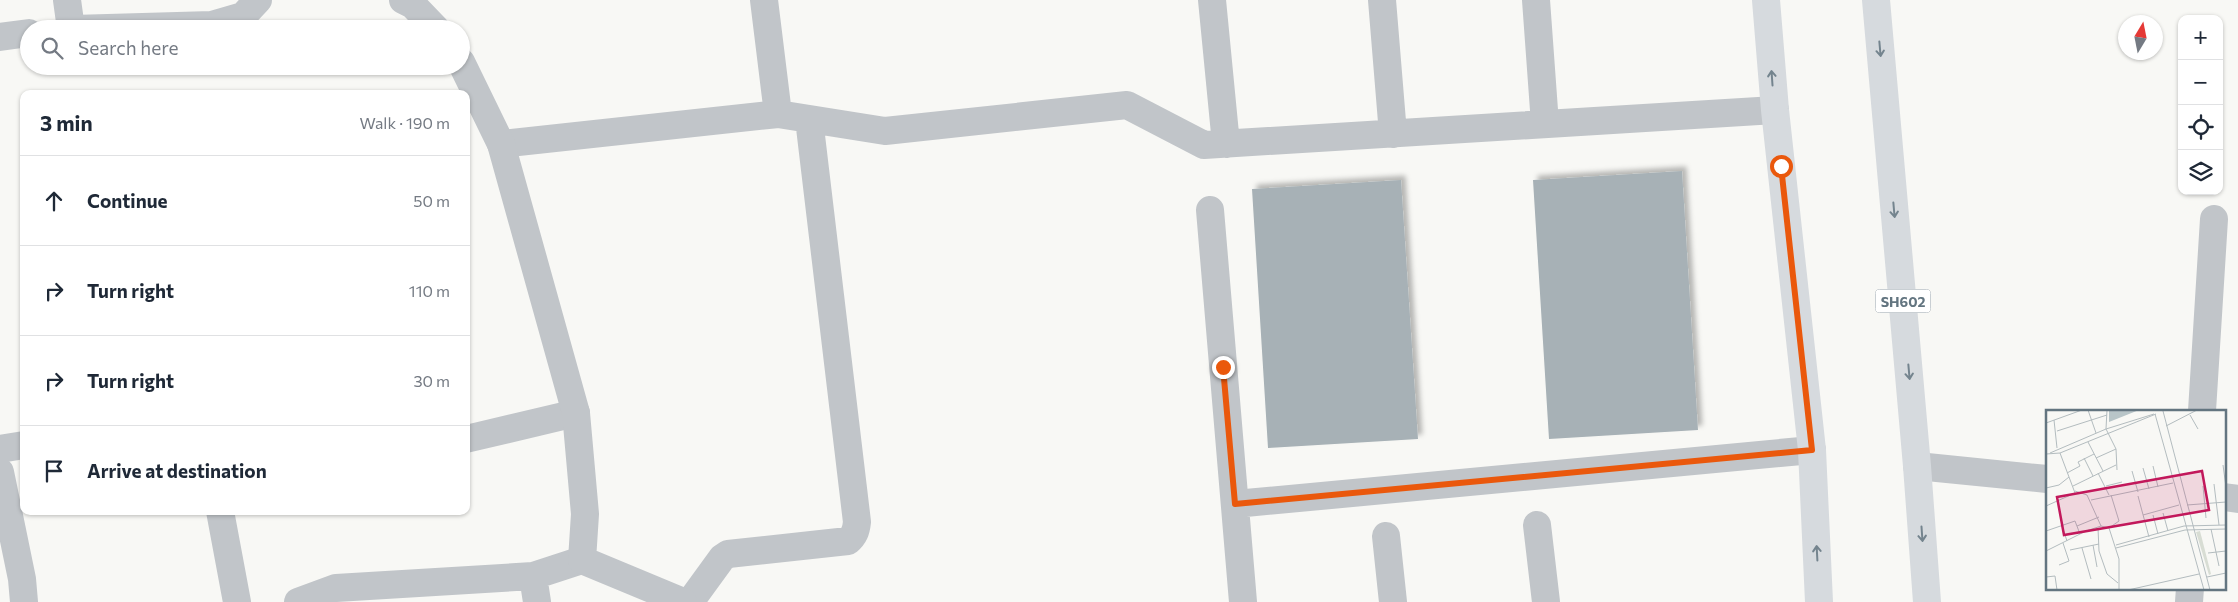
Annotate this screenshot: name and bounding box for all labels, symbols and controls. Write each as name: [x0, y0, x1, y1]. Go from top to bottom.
north arrow: [2118, 15, 2163, 60]
map controls: [2178, 15, 2223, 195]
button: +: [2178, 15, 2223, 60]
search box: [20, 20, 470, 75]
icon: search: [38, 34, 66, 62]
text: Search here: [78, 36, 178, 59]
one-way arrow: [1875, 40, 1885, 56]
button: −: [2178, 60, 2223, 105]
one-way arrow: [1768, 70, 1777, 86]
button: locate: [2178, 105, 2223, 150]
text: 3 min: [40, 110, 93, 135]
text: Walk · 190 m: [360, 113, 450, 132]
button: layers: [2178, 150, 2223, 195]
route start: [1770, 155, 1793, 178]
icon: ahead: [40, 187, 68, 215]
text: Continue: [87, 189, 167, 212]
text: 50 m: [413, 191, 450, 210]
one-way arrow: [1890, 202, 1899, 218]
icon: right: [40, 277, 68, 305]
text: Turn right: [87, 279, 174, 302]
text: 110 m: [409, 281, 450, 300]
road number: SH602: [1876, 290, 1930, 312]
route end: [1212, 356, 1235, 379]
one-way arrow: [1904, 364, 1914, 380]
icon: right: [40, 367, 68, 395]
text: Turn right: [87, 369, 174, 392]
text: 30 m: [413, 371, 450, 390]
inset map: [2046, 410, 2226, 590]
icon: arrive: [40, 457, 68, 485]
text: Arrive at destination: [87, 459, 267, 482]
one-way arrow: [1918, 526, 1927, 542]
one-way arrow: [1812, 546, 1822, 562]

